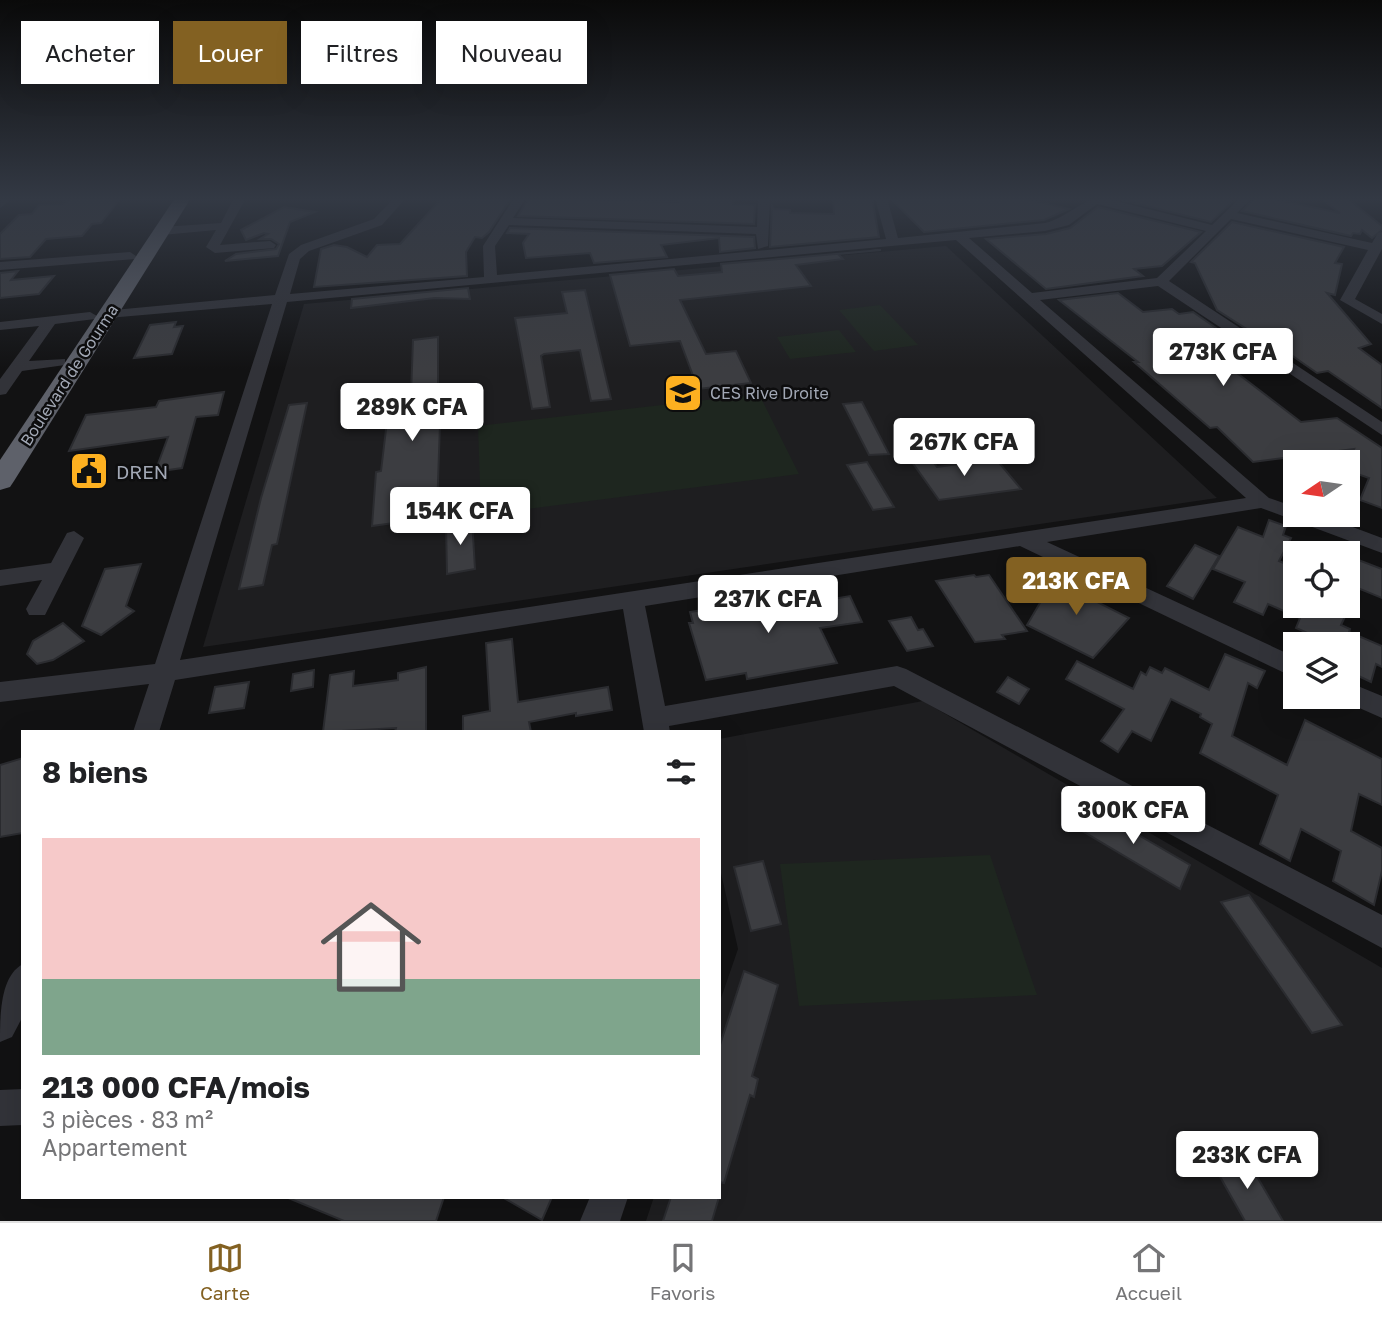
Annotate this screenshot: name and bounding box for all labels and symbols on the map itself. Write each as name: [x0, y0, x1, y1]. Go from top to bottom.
street label: Boulevard de Gourma: [16, 301, 122, 449]
pin: 273K CFA: [1151, 328, 1295, 388]
school or university icon: CES Rive Droite: [662, 372, 704, 414]
place label: CES Rive Droite: [710, 383, 829, 403]
pin: 289K CFA: [340, 384, 484, 443]
pin: 267K CFA: [892, 419, 1036, 478]
public building icon: DREN: [68, 450, 110, 492]
north arrow: [1283, 450, 1360, 527]
place label: DREN: [116, 460, 168, 483]
pin: 154K CFA: [388, 488, 532, 547]
pin: 213K CFA: [1004, 558, 1148, 617]
pin: 237K CFA: [696, 576, 840, 635]
pin: 300K CFA: [1061, 786, 1205, 846]
pin: 233K CFA: [1175, 1132, 1319, 1191]

